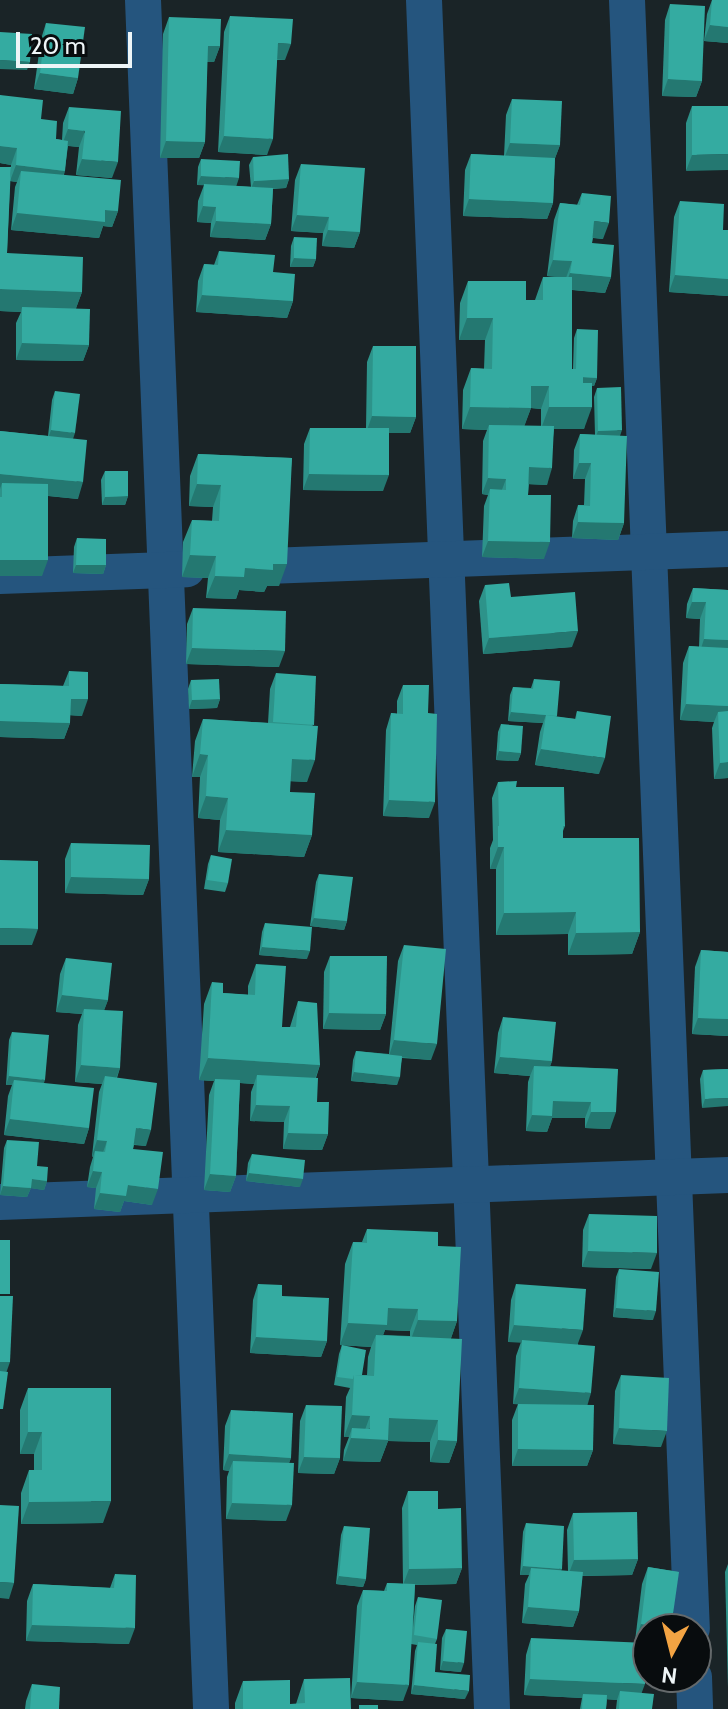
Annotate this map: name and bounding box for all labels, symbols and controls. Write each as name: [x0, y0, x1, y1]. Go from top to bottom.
scale bar: [20, 16, 136, 66]
text: 20 m: [30, 31, 86, 60]
north arrow: [632, 1613, 712, 1693]
text: N: [660, 1661, 679, 1690]

